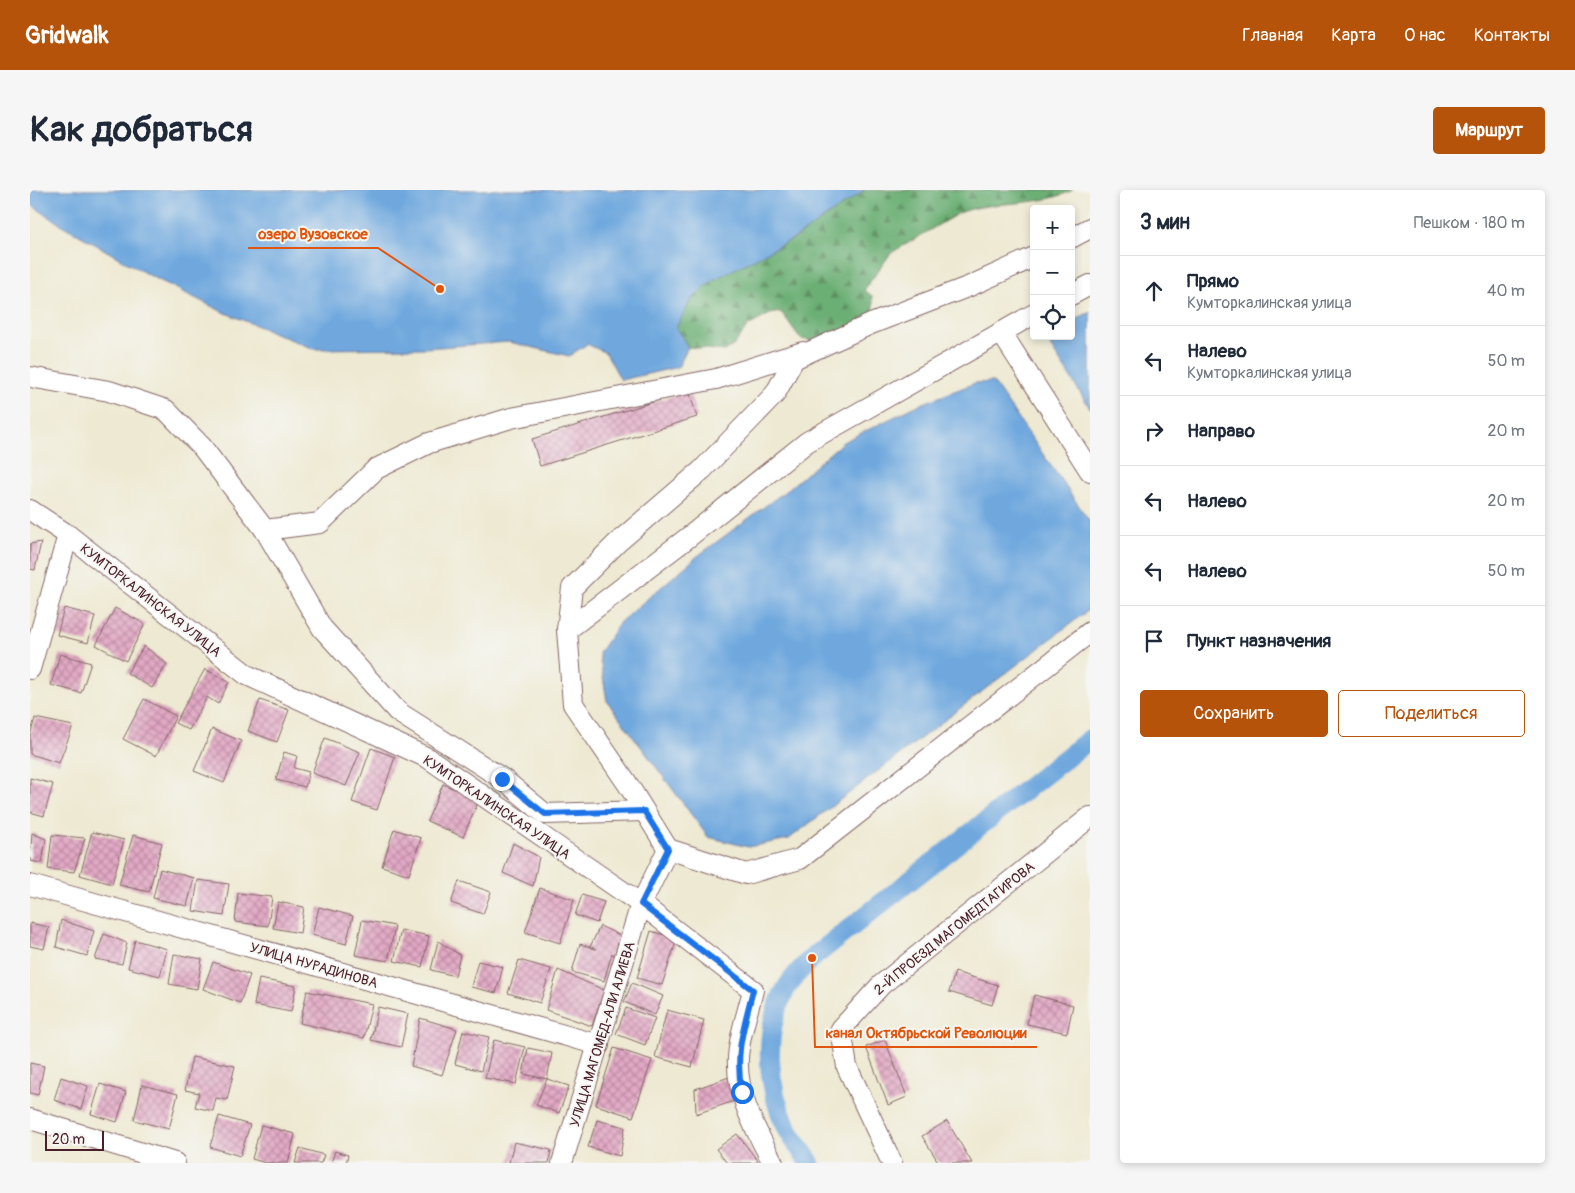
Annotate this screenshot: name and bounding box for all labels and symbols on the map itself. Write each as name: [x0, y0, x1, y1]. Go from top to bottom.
callout: озеро Вузовское: [248, 218, 378, 248]
text: озеро Вузовское: [257, 225, 368, 244]
street label: КУМТОРКАЛИНСКАЯ УЛИЦА: [77, 540, 225, 661]
street label: КУМТОРКАЛИНСКАЯ УЛИЦА: [420, 752, 574, 863]
route end: [491, 768, 514, 791]
street label: 2-Й ПРОЕЗД МАГОМЕДТАГИРОВА: [870, 858, 1038, 999]
street label: УЛИЦА НУРАДИНОВА: [248, 939, 380, 992]
street label: УЛИЦА МАГОМЕД-АЛИ АЛИЕВА: [566, 939, 639, 1129]
callout: канал Октябрьской Революции: [815, 1017, 1037, 1047]
text: канал Октябрьской Революции: [825, 1024, 1027, 1043]
route start: [731, 1081, 754, 1104]
scale bar: [45, 1128, 104, 1151]

